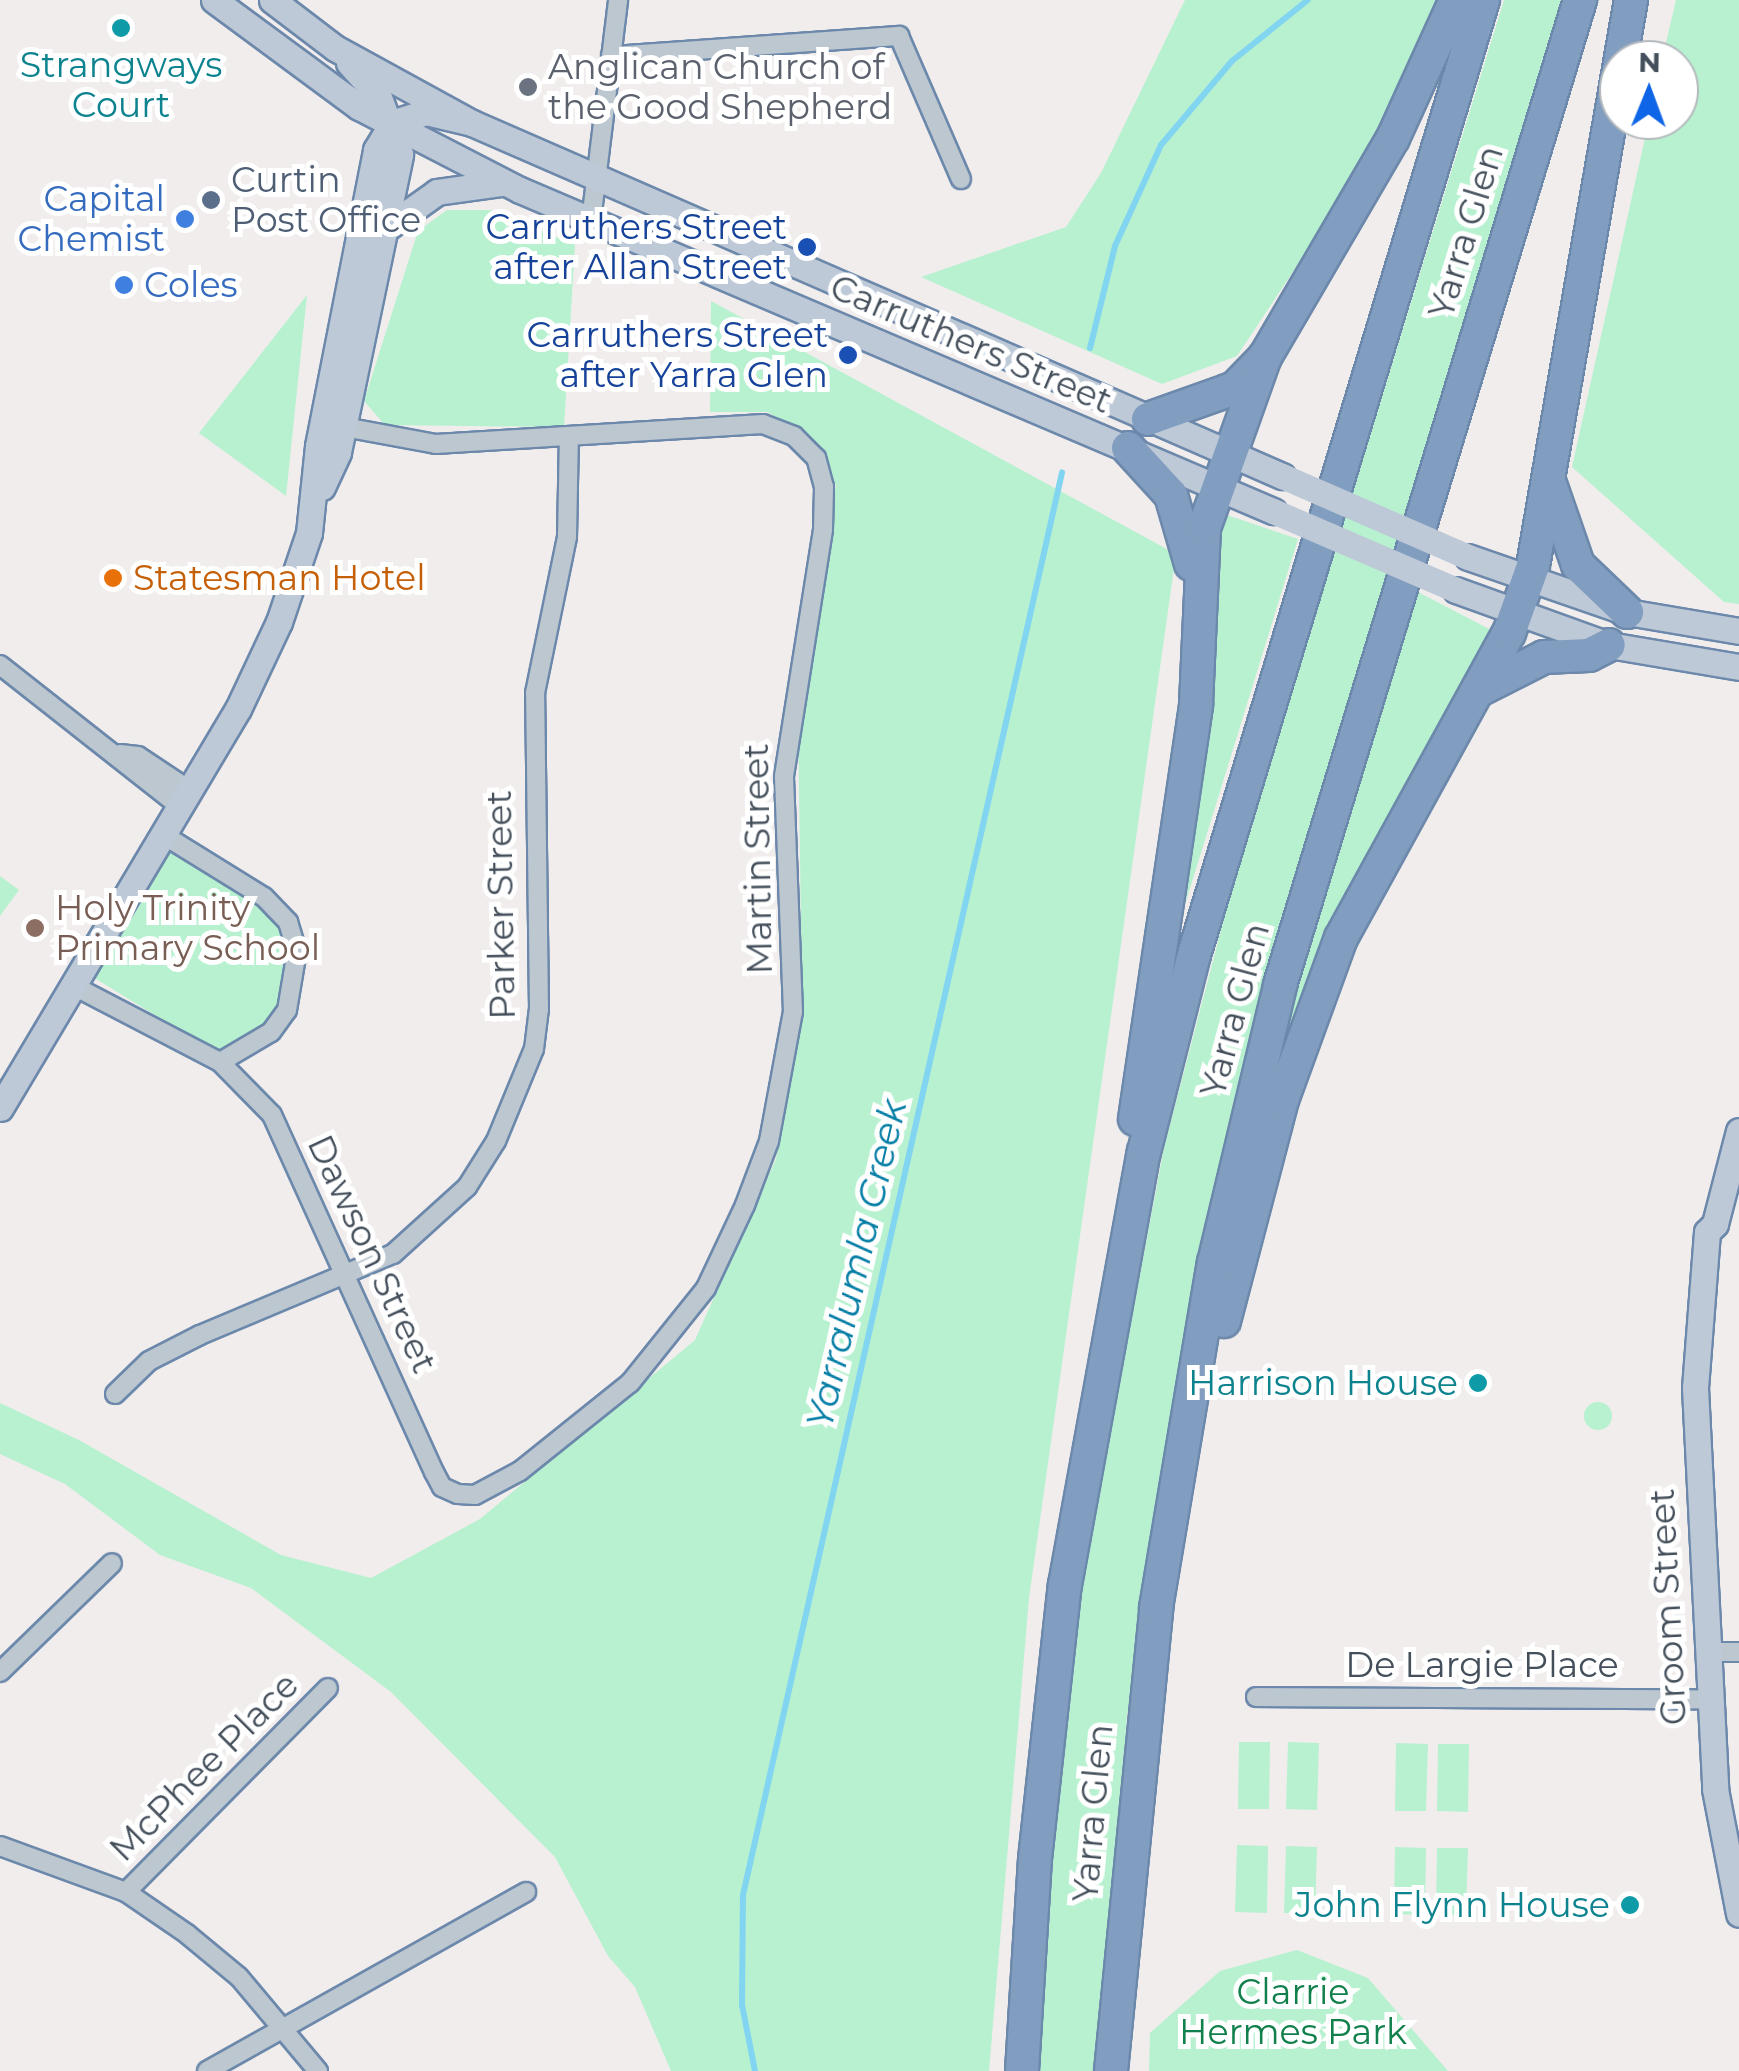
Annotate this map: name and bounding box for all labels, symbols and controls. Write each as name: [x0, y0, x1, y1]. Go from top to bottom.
marker: Strangways Court: [110, 17, 132, 39]
north arrow: [1599, 40, 1699, 140]
place label: Strangways Court: [20, 44, 222, 126]
text: N: [1638, 45, 1661, 79]
place label: Anglican Church of the Good Shepherd: [548, 46, 892, 128]
marker: Anglican Church of the Good Shepherd: [517, 76, 539, 98]
street label: Yarra Glen: [1420, 141, 1512, 323]
place label: Curtin Post Office: [231, 159, 421, 241]
place label: Capital Chemist: [18, 178, 165, 260]
marker: Curtin Post Office: [200, 189, 222, 211]
place label: Carruthers Street after Allan Street: [485, 206, 787, 288]
marker: Capital Chemist: [174, 208, 196, 230]
marker: Carruthers Street after Allan Street: [796, 236, 818, 258]
place label: Coles: [144, 264, 238, 306]
street label: Carruthers Street: [824, 266, 1118, 422]
marker: Coles: [113, 274, 135, 296]
place label: Carruthers Street after Yarra Glen: [526, 314, 828, 396]
marker: Carruthers Street after Yarra Glen: [837, 344, 859, 366]
place label: Statesman Hotel: [133, 557, 426, 599]
marker: Statesman Hotel: [102, 567, 124, 589]
street label: Martin Street: [735, 743, 781, 975]
street label: Parker Street: [478, 790, 524, 1020]
place label: Holy Trinity Primary School: [55, 887, 320, 969]
marker: Holy Trinity Primary School: [24, 917, 46, 939]
street label: Yarra Glen: [1192, 919, 1278, 1101]
water label: Yarralumla Creek: [796, 1095, 916, 1433]
street label: Dawson Street: [299, 1128, 445, 1380]
place label: Harrison House: [1188, 1362, 1458, 1404]
marker: Harrison House: [1467, 1372, 1489, 1394]
street label: Groom Street: [1641, 1488, 1695, 1726]
street label: De Largie Place: [1345, 1644, 1619, 1686]
street label: McPhee Place: [101, 1664, 307, 1870]
street label: Yarra Glen: [1064, 1722, 1122, 1904]
place label: John Flynn House: [1295, 1884, 1610, 1926]
marker: John Flynn House: [1619, 1894, 1641, 1916]
park label: Clarrie Hermes Park: [1179, 1971, 1407, 2053]

